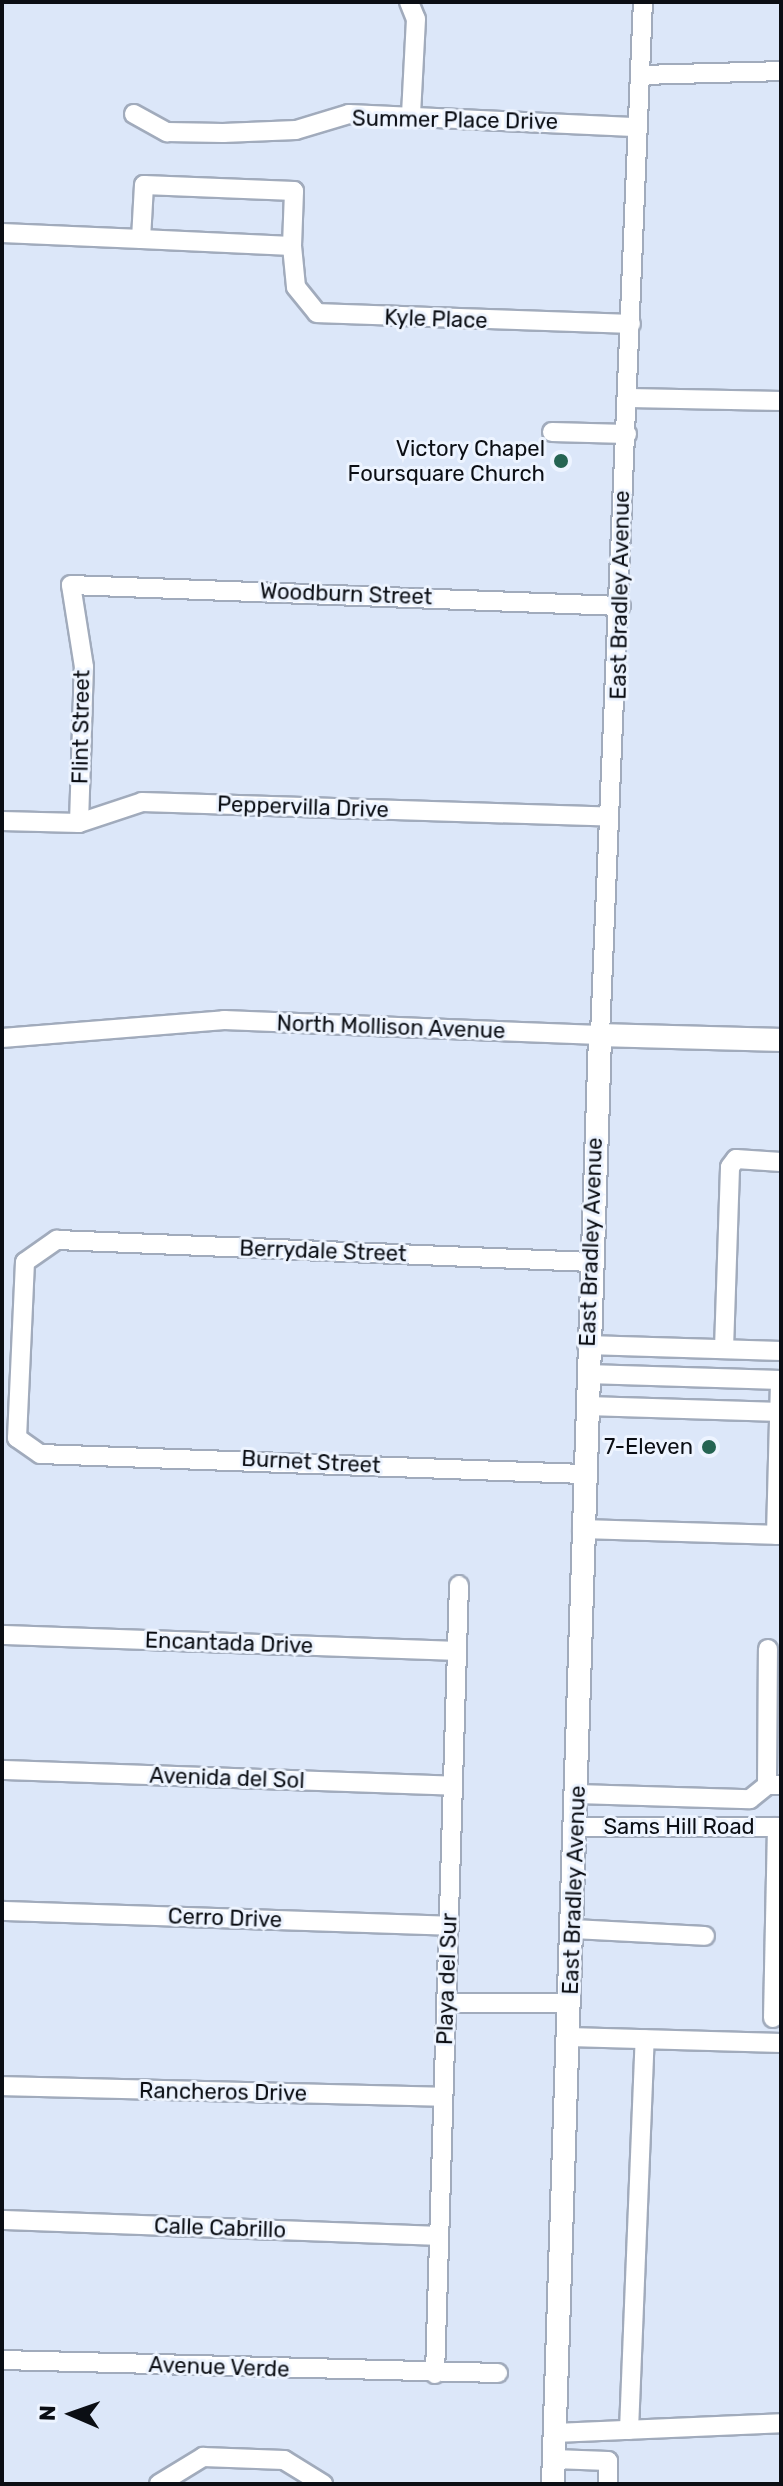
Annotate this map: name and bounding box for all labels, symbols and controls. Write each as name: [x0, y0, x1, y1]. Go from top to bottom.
street label: Summer Place Drive: [352, 105, 558, 135]
street label: Kyle Place: [384, 304, 488, 334]
place label: Victory Chapel Foursquare Church: [348, 435, 545, 486]
marker: Victory Chapel Foursquare Church: [552, 452, 570, 470]
street label: East Bradley Avenue: [605, 489, 635, 701]
street label: Woodburn Street: [259, 578, 433, 610]
street label: Flint Street: [67, 670, 95, 784]
street label: Peppervilla Drive: [217, 791, 389, 823]
street label: North Mollison Avenue: [276, 1010, 506, 1044]
street label: East Bradley Avenue: [574, 1136, 608, 1348]
street label: Berrydale Street: [239, 1235, 407, 1267]
place label: 7-Eleven: [604, 1434, 693, 1460]
marker: 7-Eleven: [700, 1438, 718, 1456]
street label: Burnet Street: [241, 1445, 381, 1479]
street label: Encantada Drive: [144, 1627, 314, 1659]
street label: Avenida del Sol: [149, 1762, 305, 1794]
street label: East Bradley Avenue: [557, 1784, 591, 1996]
street label: Sams Hill Road: [603, 1814, 755, 1840]
street label: Cerro Drive: [167, 1903, 283, 1933]
street label: Playa del Sur: [432, 1913, 462, 2045]
street label: Rancheros Drive: [139, 2077, 307, 2107]
street label: Calle Cabrillo: [154, 2213, 286, 2243]
street label: Avenue Verde: [148, 2351, 290, 2383]
north arrow: [32, 2374, 112, 2454]
text: N: [34, 2405, 61, 2422]

